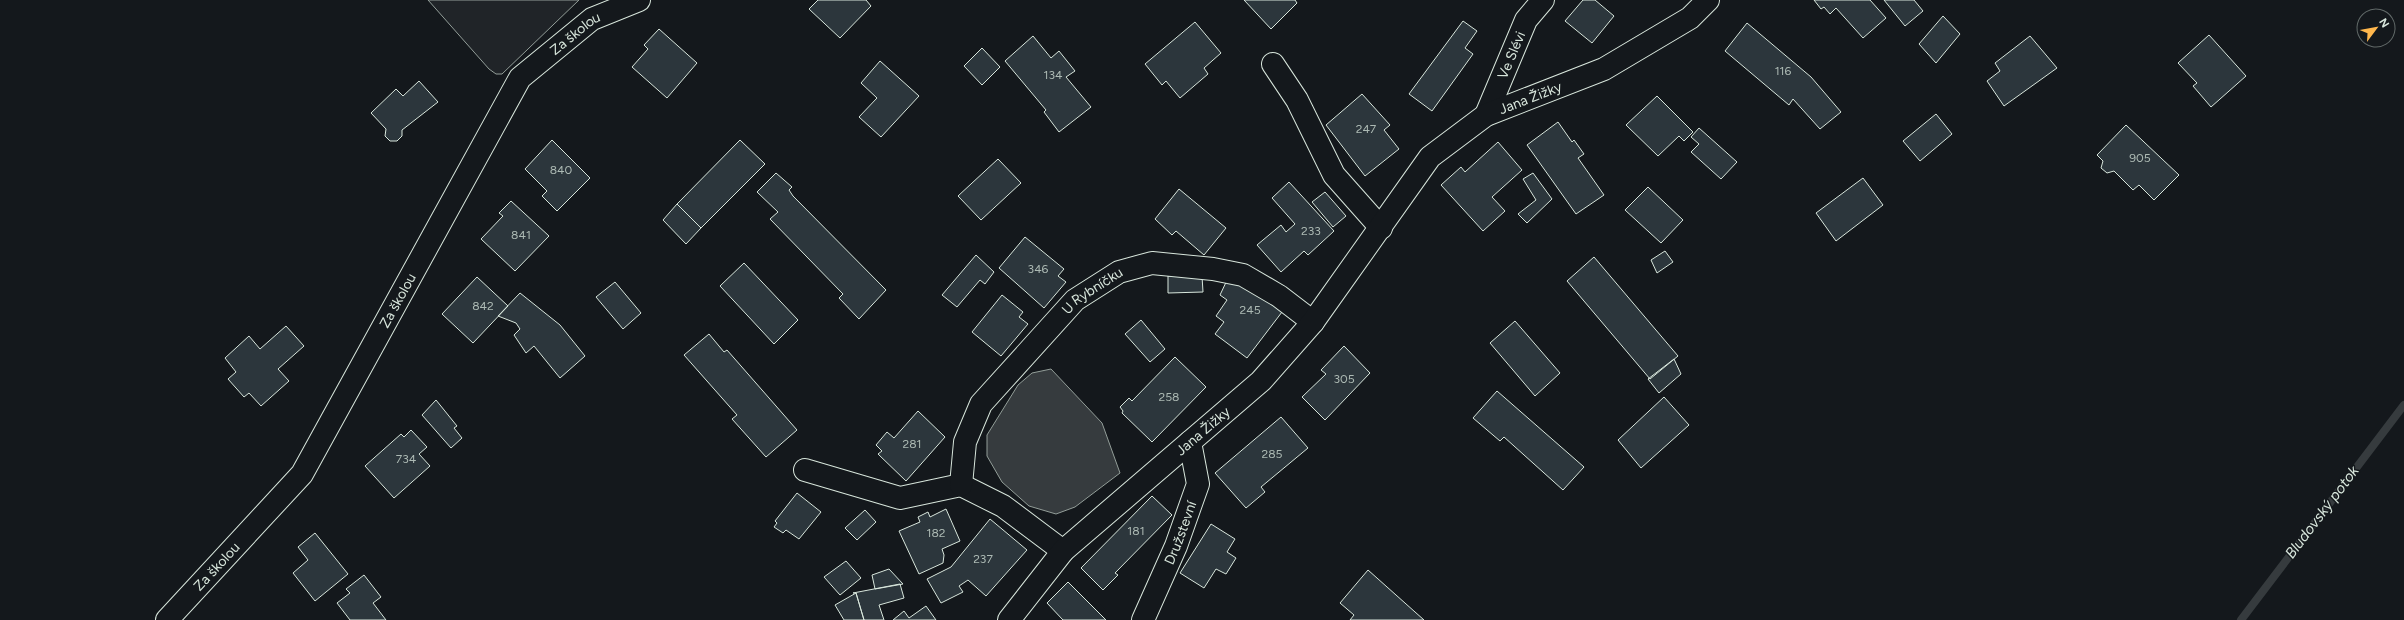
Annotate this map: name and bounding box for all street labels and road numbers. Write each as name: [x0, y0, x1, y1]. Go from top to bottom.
street label: Za školou: [547, 9, 603, 59]
street label: Ve Slévi: [1494, 29, 1529, 82]
street label: Jana Žižky: [1497, 78, 1565, 118]
street label: U Rybníčku: [1058, 264, 1126, 318]
street label: Za školou: [376, 270, 420, 331]
street label: Jana Žižky: [1173, 403, 1234, 459]
street label: Družstevní: [1161, 498, 1201, 567]
street label: Za školou: [190, 539, 244, 595]

